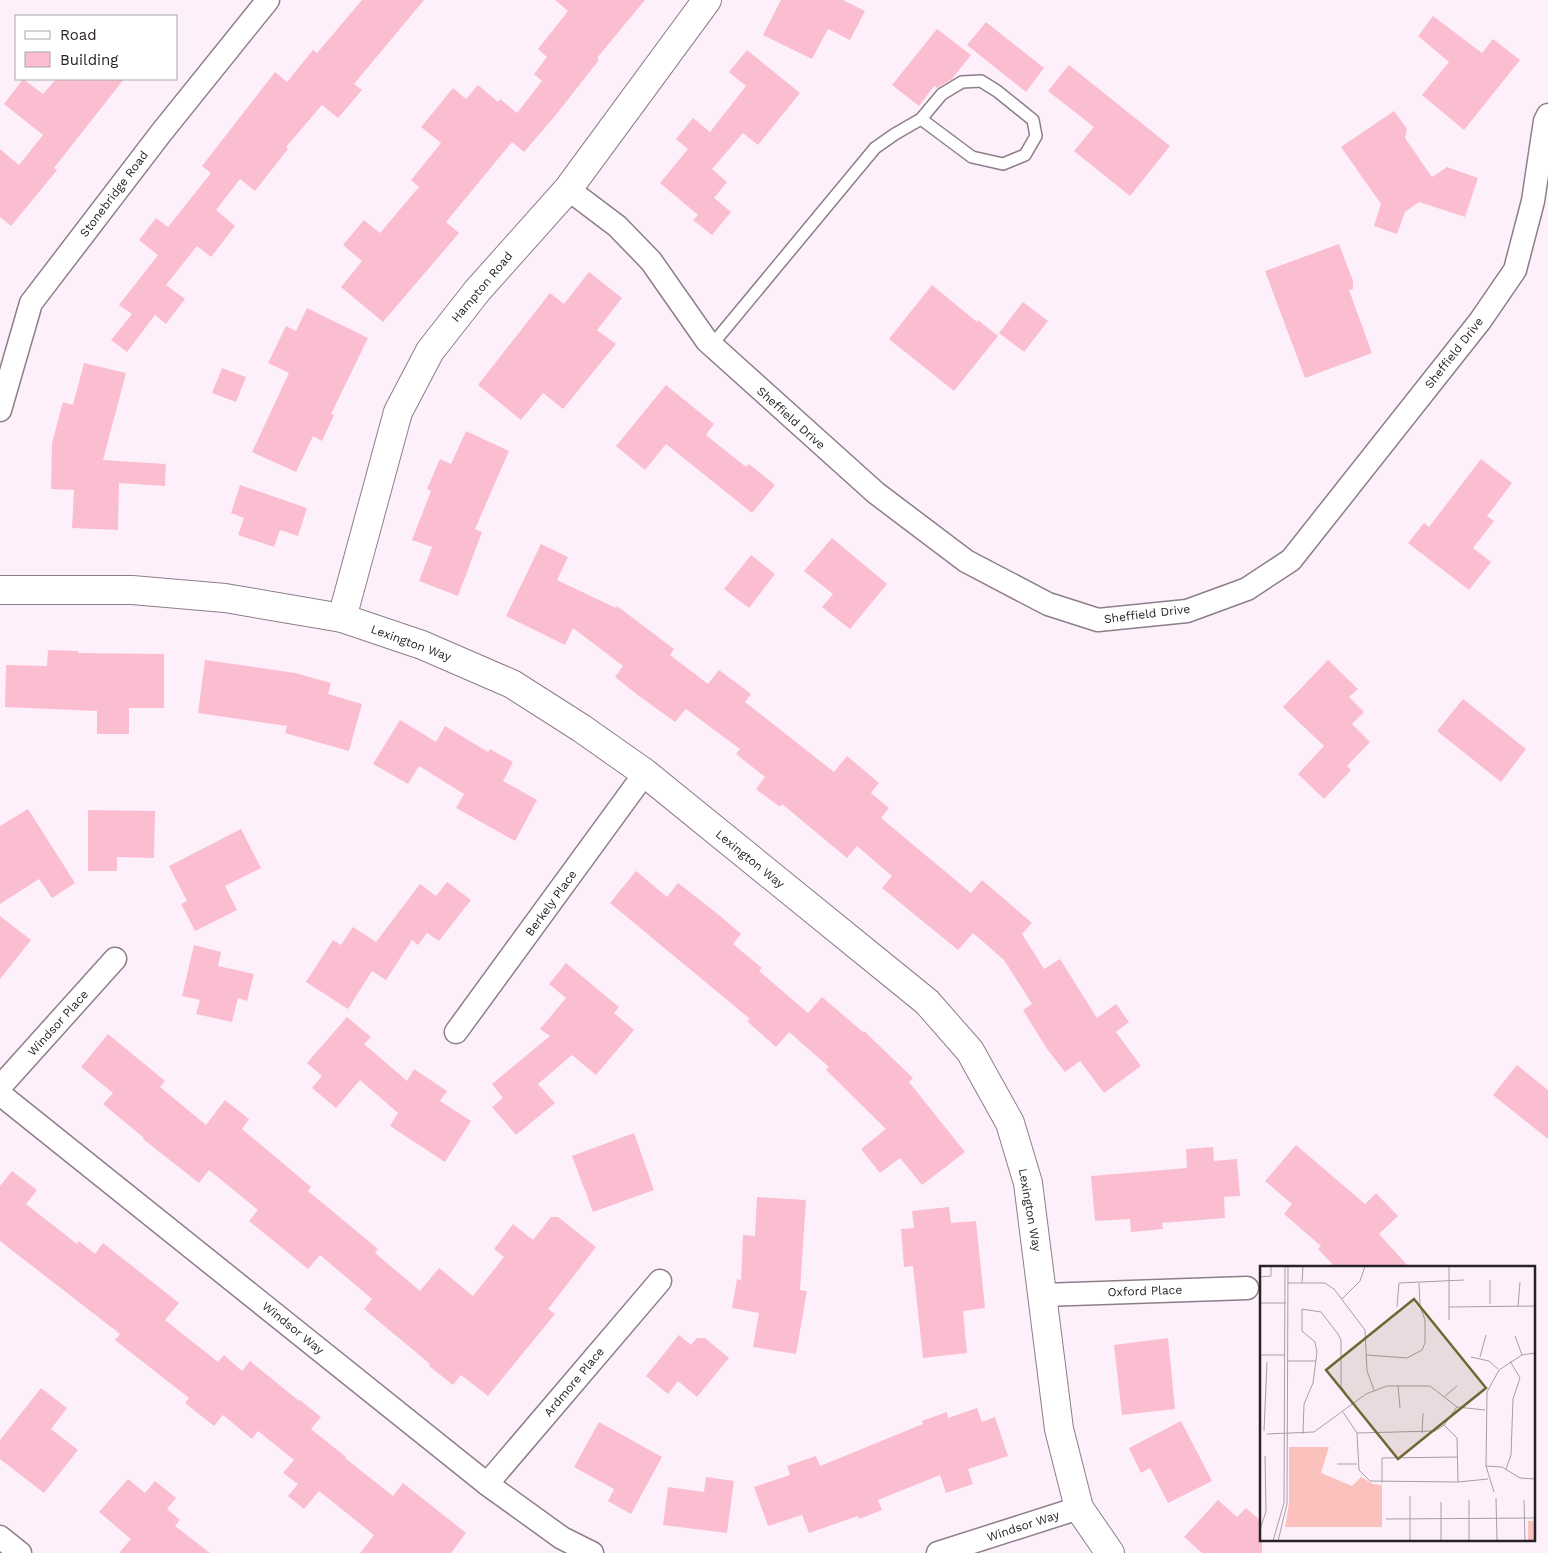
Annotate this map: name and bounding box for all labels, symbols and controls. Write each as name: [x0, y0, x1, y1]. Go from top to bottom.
legend: [15, 15, 178, 80]
text: Road: [60, 26, 97, 44]
text: Building: [60, 51, 118, 69]
street label: Stonebridge Road: [77, 148, 151, 240]
street label: Hampton Road: [449, 249, 515, 325]
street label: Sheffield Drive: [1422, 314, 1486, 391]
street label: Sheffield Drive: [754, 384, 828, 452]
street label: Sheffield Drive: [1103, 602, 1191, 626]
street label: Lexington Way: [369, 622, 454, 664]
street label: Lexington Way: [713, 827, 788, 891]
street label: Berkely Place: [522, 867, 580, 939]
street label: Windsor Place: [25, 987, 91, 1059]
street label: Lexington Way: [1016, 1167, 1044, 1253]
inset map: [1260, 1266, 1536, 1540]
street label: Oxford Place: [1107, 1283, 1183, 1299]
street label: Windsor Way: [259, 1299, 327, 1358]
street label: Ardmore Place: [541, 1345, 607, 1419]
street label: Windsor Way: [985, 1507, 1062, 1544]

